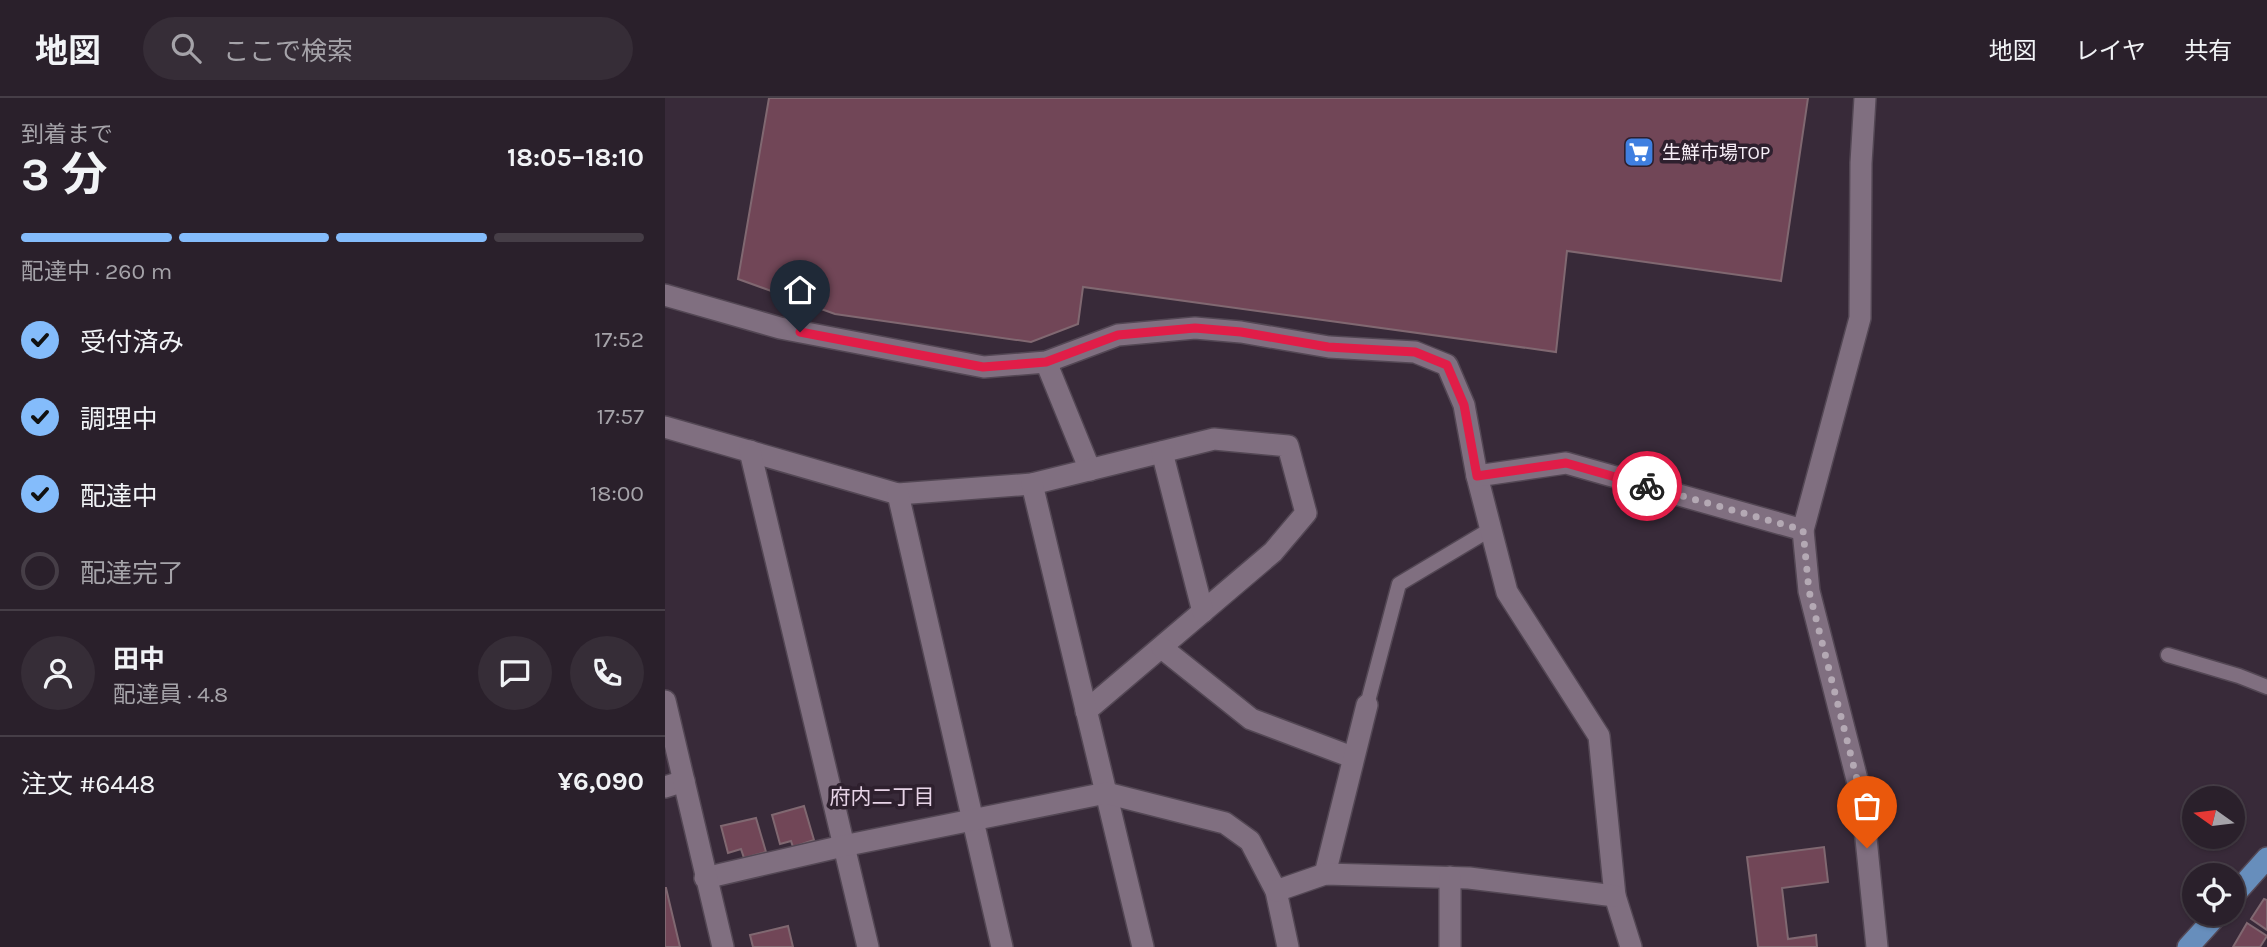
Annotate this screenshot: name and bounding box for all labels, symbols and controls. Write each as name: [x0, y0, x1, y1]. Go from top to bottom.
search box: [143, 17, 633, 80]
icon: search: [167, 29, 205, 67]
text: 地図: [35, 32, 101, 70]
text: ここで検索: [223, 36, 353, 67]
text: 地図: [1989, 37, 2037, 65]
text: レイヤ: [2075, 37, 2146, 65]
text: 共有: [2184, 37, 2232, 65]
text: 到着まで: [21, 121, 113, 148]
supermarket icon: 生鮮市場TOP: [1622, 135, 1656, 169]
text: 18:05–18:10: [507, 142, 644, 173]
place label: 生鮮市場TOP: [1662, 142, 1770, 164]
text: 3 分: [21, 148, 107, 202]
text: 配達中 · 260 m: [21, 258, 172, 285]
pin: [770, 260, 830, 332]
icon: home: [781, 271, 819, 309]
icon: check: [21, 321, 59, 359]
text: 17:52: [594, 326, 644, 353]
text: 受付済み: [80, 327, 184, 358]
icon: check: [21, 398, 59, 436]
text: 17:57: [597, 403, 644, 430]
text: 調理中: [80, 404, 158, 435]
courier: [1612, 451, 1682, 521]
icon: bike: [1628, 467, 1666, 505]
icon: check: [21, 475, 59, 513]
text: 18:00: [590, 480, 644, 507]
text: 配達中: [80, 481, 158, 512]
text: 配達完了: [80, 558, 184, 589]
button: person: [21, 636, 95, 710]
button: chat: [478, 636, 552, 710]
button: phone: [570, 636, 644, 710]
text: 田中: [113, 644, 165, 675]
text: 配達員 · 4.8: [113, 681, 228, 708]
text: ¥6,090: [558, 766, 644, 797]
text: 注文 #6448: [21, 769, 155, 800]
pin: [1837, 776, 1897, 848]
district label: 府内二丁目: [830, 785, 935, 809]
north arrow: [2182, 786, 2245, 849]
map controls: [2182, 786, 2245, 926]
icon: bag: [1848, 787, 1886, 825]
button: locate: [2182, 863, 2245, 926]

